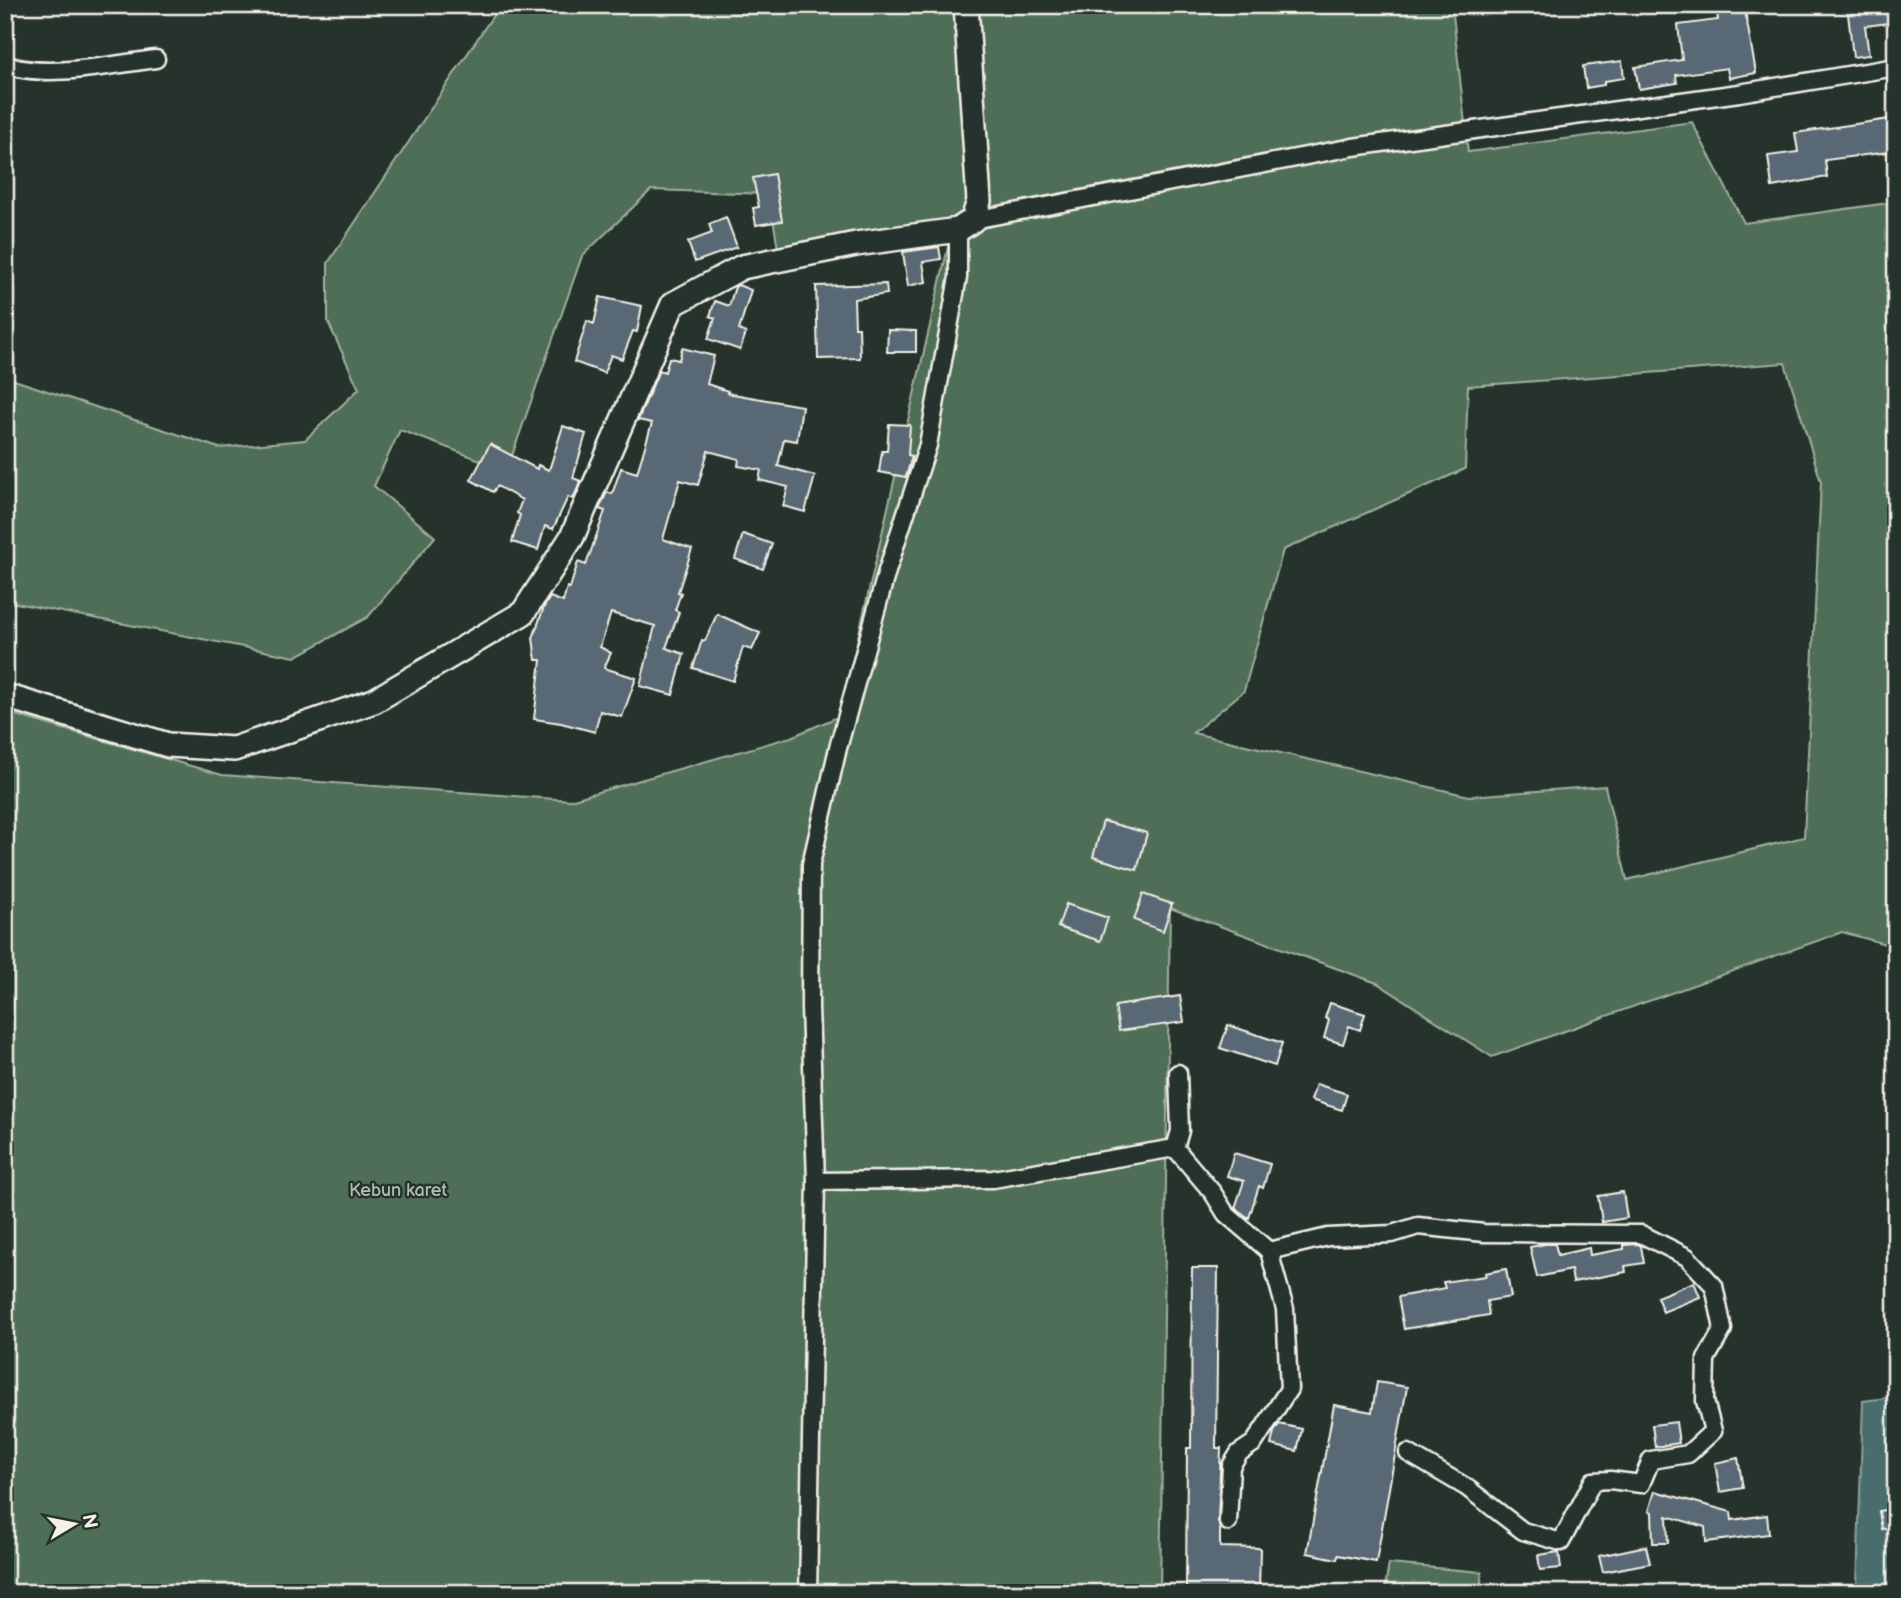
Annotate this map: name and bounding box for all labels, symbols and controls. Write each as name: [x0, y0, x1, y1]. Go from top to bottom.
park label: Kebun karet: [349, 1180, 448, 1201]
north arrow: [38, 1490, 108, 1560]
text: N: [77, 1512, 102, 1530]

